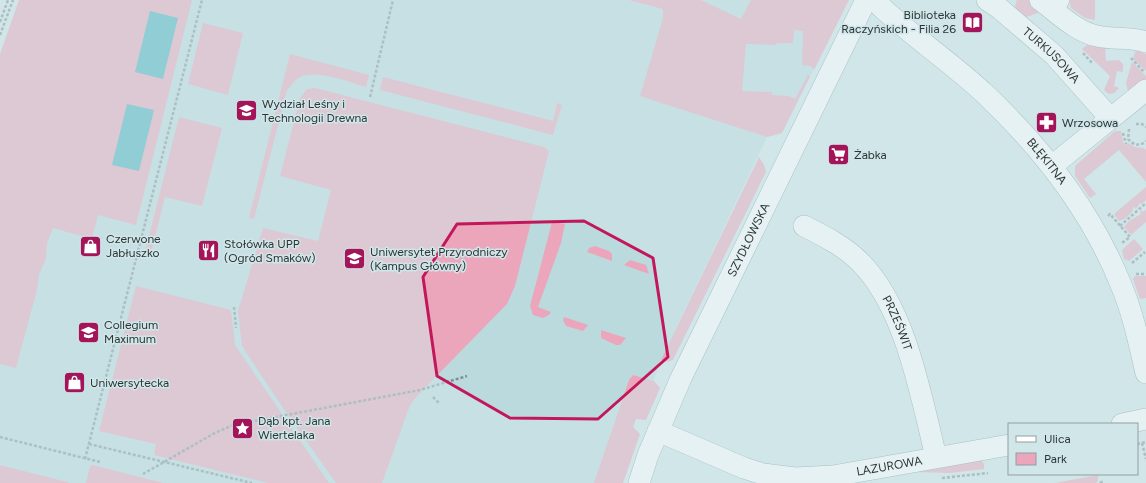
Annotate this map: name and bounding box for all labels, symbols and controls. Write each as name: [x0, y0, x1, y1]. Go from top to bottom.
place label: Biblioteka Raczyńskich - Filia 26: [841, 8, 956, 36]
library icon: Biblioteka Raczyńskich - Filia 26: [959, 9, 985, 35]
street label: TURKUSOWA: [1020, 24, 1083, 86]
place label: Wydział Leśny i Technologii Drewna: [262, 97, 367, 125]
school or university icon: Wydział Leśny i Technologii Drewna: [233, 98, 259, 124]
pharmacy icon: Wrzosowa: [1034, 110, 1060, 136]
place label: Wrzosowa: [1062, 116, 1118, 130]
street label: BŁĘKITNA: [1024, 135, 1070, 187]
supermarket icon: Żabka: [825, 142, 851, 168]
place label: Żabka: [854, 148, 887, 162]
street label: SZYDŁOWSKA: [725, 201, 773, 279]
place label: Czerwone Jabłuszko: [106, 232, 161, 260]
shop icon: Czerwone Jabłuszko: [77, 233, 103, 259]
place label: Stołówka UPP (Ogród Smaków): [224, 237, 315, 265]
restaurant icon: Stołówka UPP (Ogród Smaków): [195, 238, 221, 264]
place label: Uniwersytet Przyrodniczy (Kampus Główny): [370, 245, 508, 273]
school or university icon: Uniwersytet Przyrodniczy (Kampus Główny): [342, 246, 368, 272]
street label: PRZEŚWIT: [879, 293, 915, 352]
place label: Collegium Maximum: [104, 318, 158, 346]
school or university icon: Collegium Maximum: [76, 319, 102, 345]
shop icon: Uniwersytecka: [61, 370, 87, 396]
place label: Uniwersytecka: [90, 376, 169, 390]
place label: Dąb kpt. Jana Wiertelaka: [258, 414, 330, 442]
place icon: Dąb kpt. Jana Wiertelaka: [229, 415, 255, 441]
legend: [1008, 423, 1138, 475]
text: Ulica: [1044, 432, 1071, 446]
text: Park: [1044, 452, 1067, 466]
street label: LAZUROWA: [855, 453, 923, 479]

